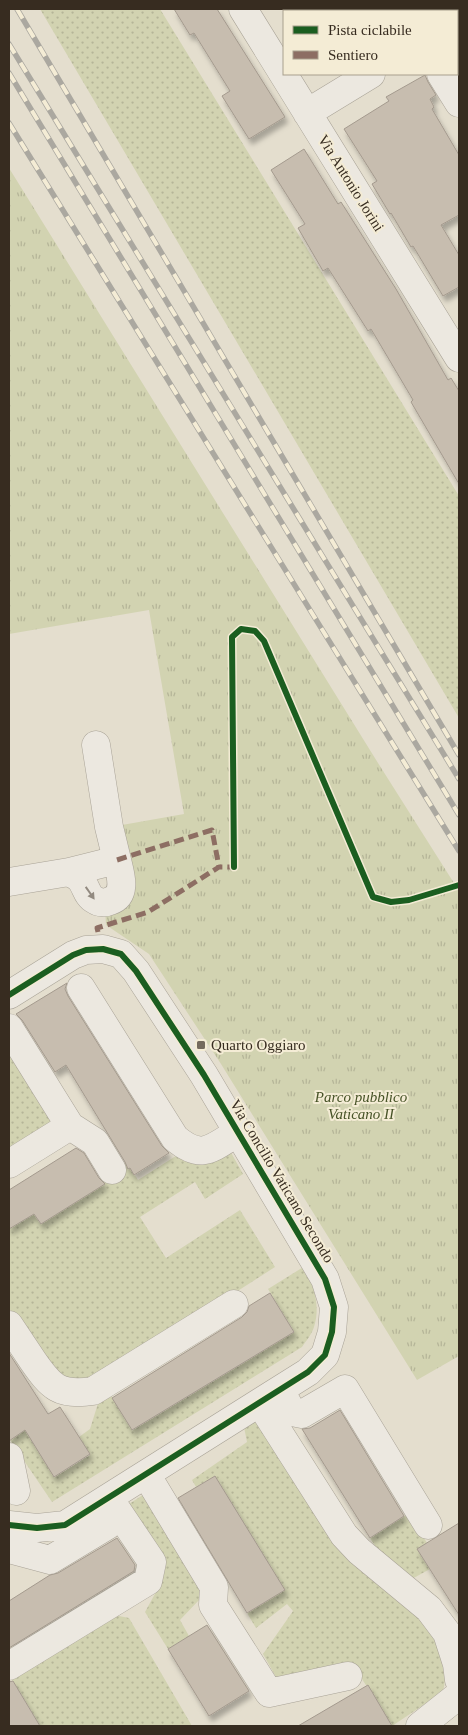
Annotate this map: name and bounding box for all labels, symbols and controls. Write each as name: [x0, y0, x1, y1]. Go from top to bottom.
legend: [283, 10, 458, 75]
text: Pista ciclabile: [328, 22, 412, 38]
text: Sentiero: [328, 47, 378, 63]
street label: Via Antonio Jorini: [315, 132, 387, 234]
one-way arrow: [85, 886, 95, 900]
place label: Quarto Oggiaro: [211, 1037, 306, 1053]
marker: Quarto Oggiaro: [195, 1039, 207, 1051]
park label: Parco pubblico Vaticano II: [314, 1089, 408, 1122]
street label: Via Concilio Vaticano Secondo: [227, 1097, 337, 1265]

